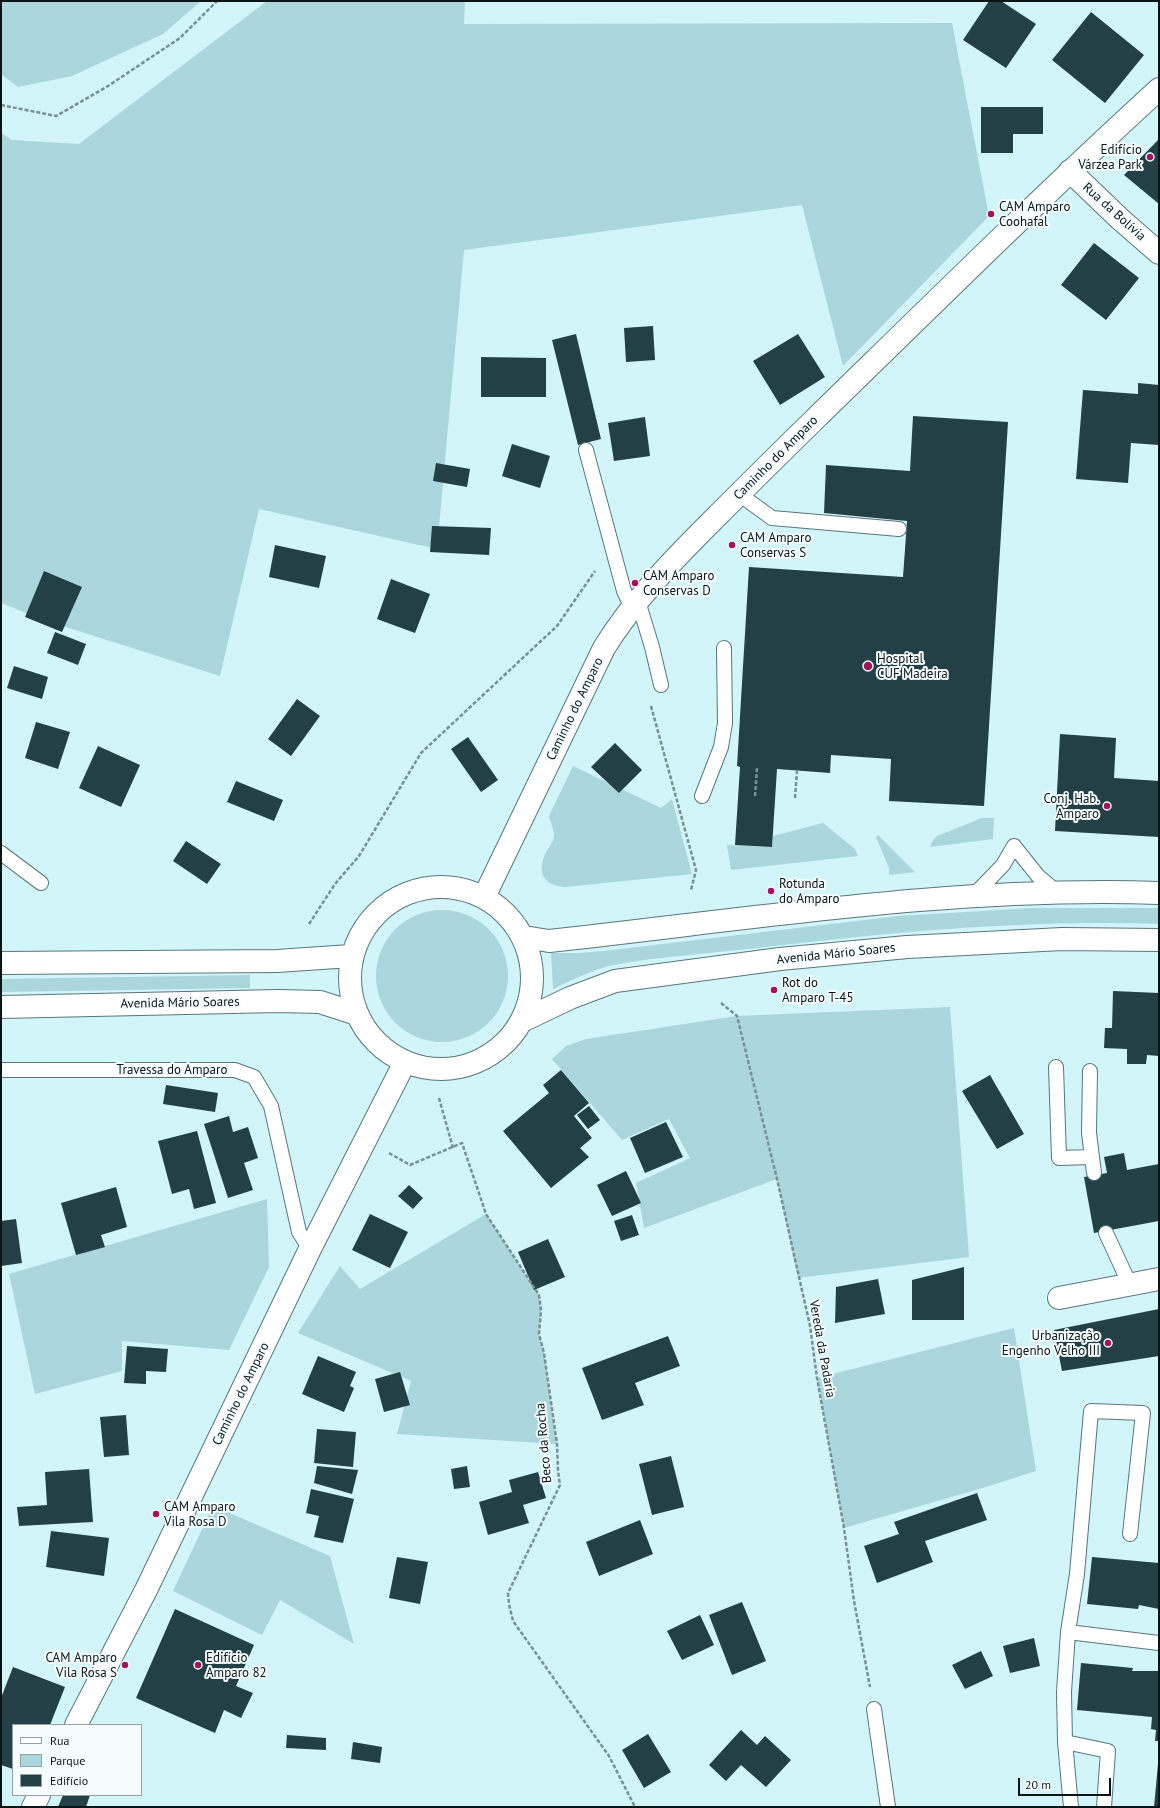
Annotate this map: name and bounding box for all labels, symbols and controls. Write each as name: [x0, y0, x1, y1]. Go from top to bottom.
place label: Edifício Várzea Park: [1078, 142, 1142, 173]
marker: Edifício Várzea Park: [1145, 152, 1155, 162]
street label: Rua da Bolívia: [1079, 180, 1149, 244]
place label: CAM Amparo Coohafal: [999, 199, 1070, 230]
marker: CAM Amparo Coohafal: [986, 209, 996, 219]
street label: Caminho do Amparo: [731, 413, 821, 503]
place label: CAM Amparo Conservas S: [740, 530, 811, 561]
marker: CAM Amparo Conservas S: [727, 540, 737, 550]
place label: CAM Amparo Conservas D: [643, 568, 714, 599]
marker: CAM Amparo Conservas D: [630, 578, 640, 588]
place label: Hospital CUF Madeira: [877, 651, 948, 682]
street label: Caminho do Amparo: [543, 655, 607, 763]
marker: Hospital CUF Madeira: [862, 660, 874, 672]
place label: Conj. Hab. Amparo: [1043, 791, 1099, 822]
marker: Conj. Hab. Amparo: [1102, 801, 1112, 811]
place label: Rotunda do Amparo: [779, 876, 839, 907]
marker: Rotunda do Amparo: [766, 886, 776, 896]
street label: Avenida Mário Soares: [776, 940, 896, 968]
place label: Rot do Amparo T-45: [782, 975, 853, 1006]
marker: Rot do Amparo T-45: [769, 985, 779, 995]
street label: Avenida Mário Soares: [120, 994, 240, 1012]
street label: Travessa do Amparo: [117, 1062, 227, 1078]
street label: Vereda da Padaria: [806, 1299, 838, 1399]
place label: Urbanização Engenho Velho III: [1002, 1328, 1100, 1359]
marker: Urbanização Engenho Velho III: [1103, 1338, 1113, 1348]
street label: Caminho do Amparo: [209, 1340, 273, 1448]
street label: Beco da Rocha: [533, 1402, 555, 1484]
place label: CAM Amparo Vila Rosa D: [164, 1499, 235, 1530]
marker: CAM Amparo Vila Rosa D: [151, 1509, 161, 1519]
place label: CAM Amparo Vila Rosa S: [46, 1650, 117, 1681]
place label: Edifício Amparo 82: [206, 1650, 267, 1681]
marker: CAM Amparo Vila Rosa S: [120, 1660, 130, 1670]
marker: Edifício Amparo 82: [193, 1660, 203, 1670]
legend: [12, 1724, 142, 1796]
text: Rua: [50, 1733, 69, 1748]
text: Parque: [50, 1753, 85, 1768]
scale bar: [1020, 1770, 1113, 1796]
text: Edifício: [50, 1773, 88, 1788]
text: 20 m: [1025, 1777, 1051, 1792]

